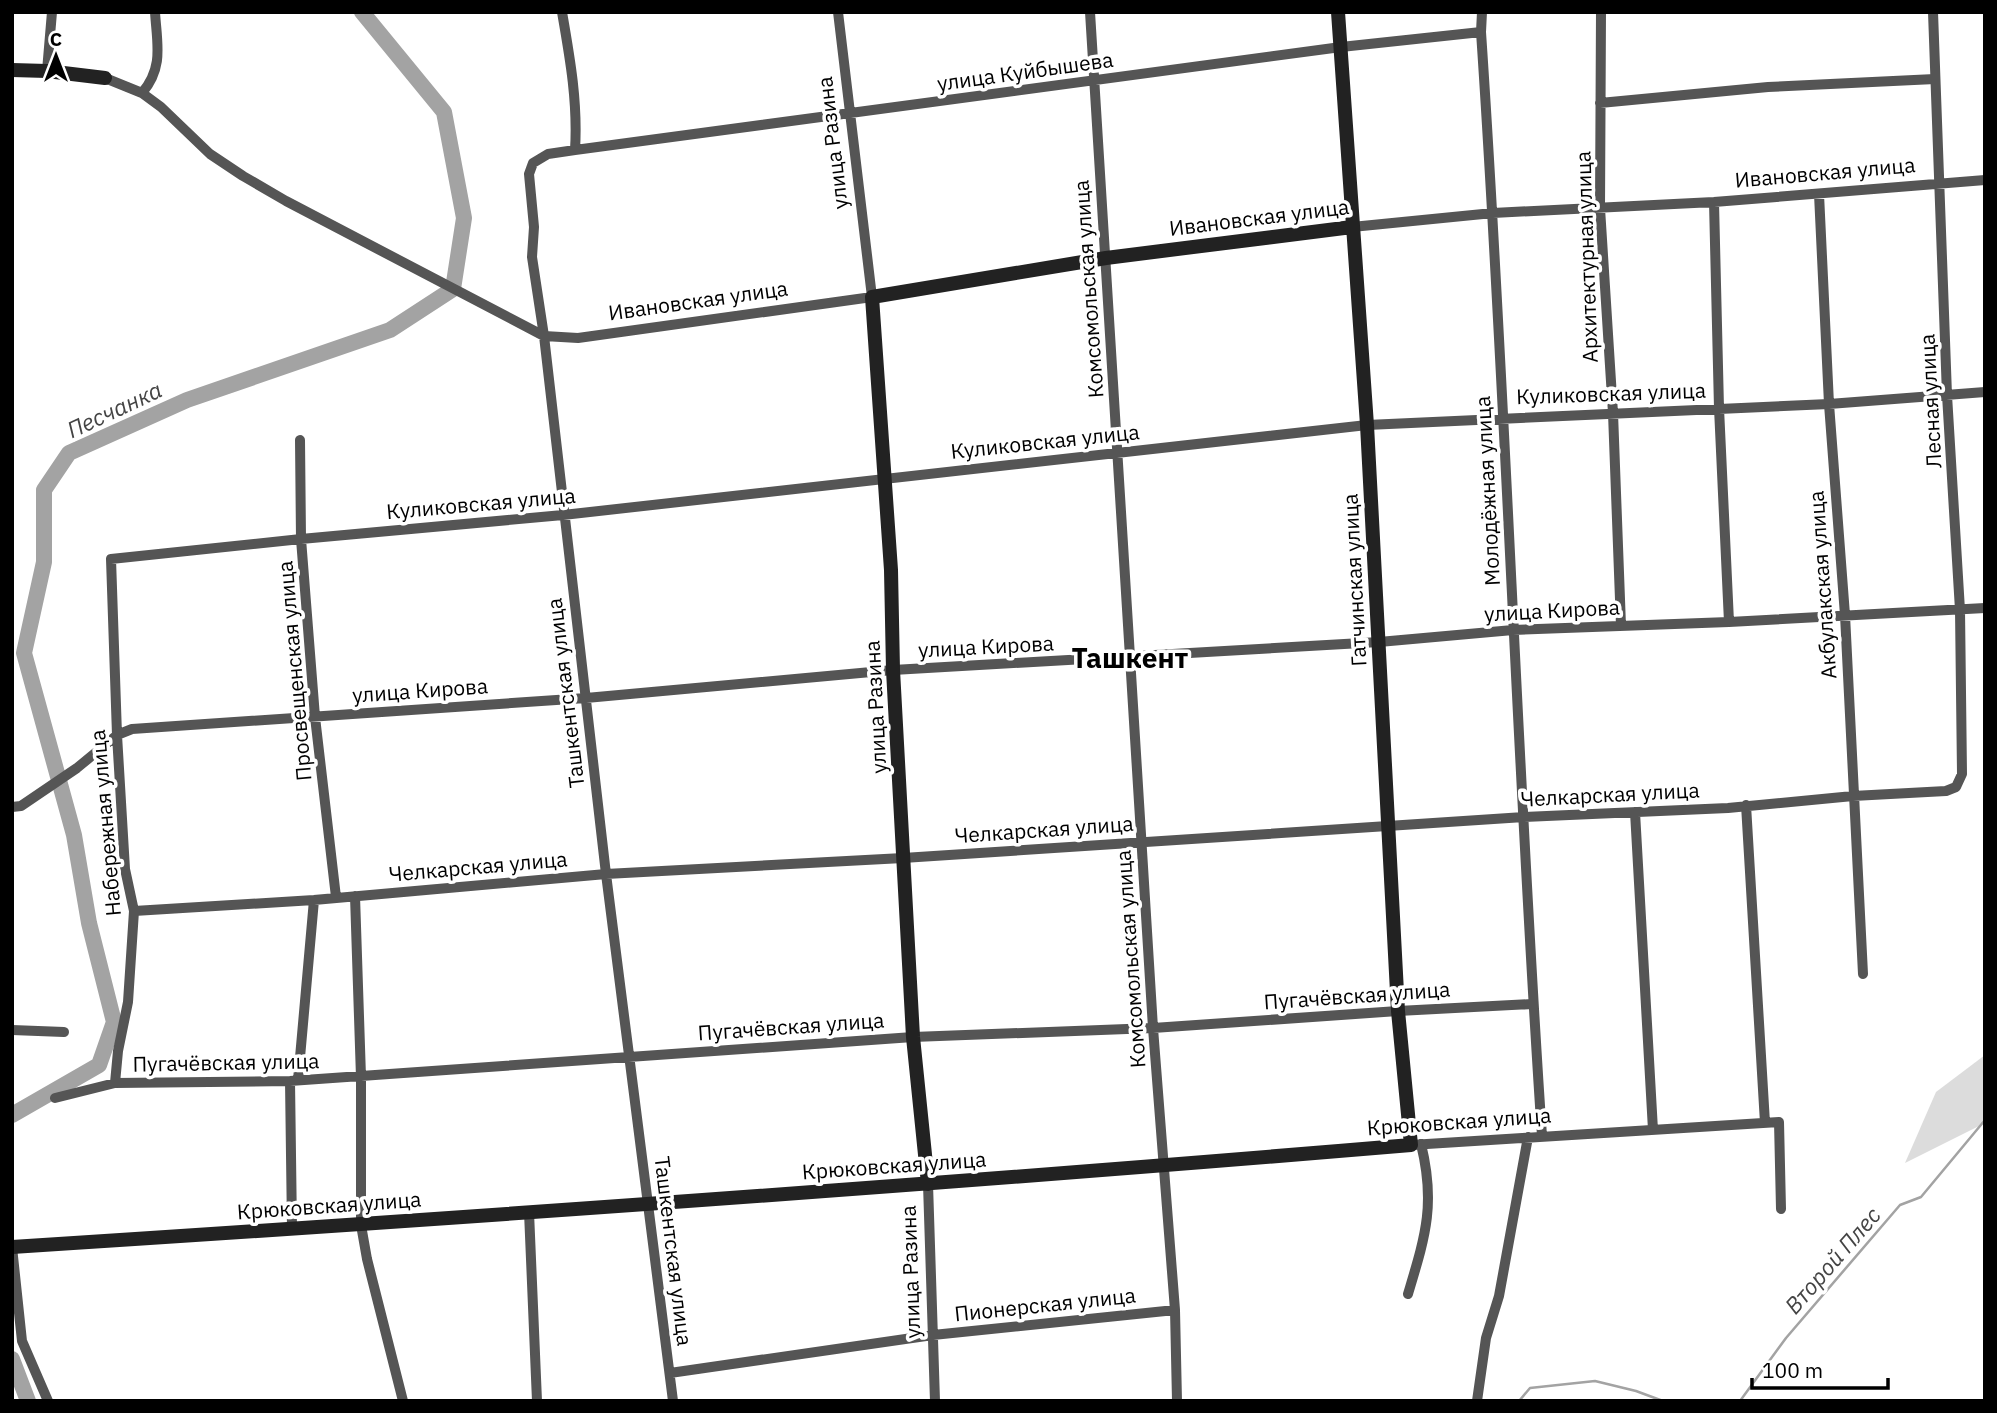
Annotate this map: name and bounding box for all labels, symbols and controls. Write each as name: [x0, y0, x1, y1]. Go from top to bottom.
north arrow: [21, 21, 91, 91]
text: С: [50, 27, 62, 51]
street label: улица Куйбышева: [935, 45, 1115, 97]
street label: улица Разина: [810, 75, 854, 211]
street label: Ивановская улица: [1734, 150, 1916, 194]
street label: Архитектурная улица: [1568, 151, 1604, 363]
street label: Комсомольская улица: [1066, 179, 1110, 399]
street label: Ивановская улица: [1167, 192, 1351, 242]
street label: Ивановская улица: [606, 274, 790, 326]
street label: Лесная улица: [1913, 333, 1947, 469]
water label: Песчанка: [62, 374, 166, 444]
street label: Куликовская улица: [1516, 376, 1706, 410]
street label: Молодёжная улица: [1468, 395, 1506, 587]
street label: Куликовская улица: [949, 417, 1141, 465]
street label: Куликовская улица: [385, 481, 577, 525]
street label: Акбулакская улица: [1801, 490, 1843, 680]
street label: Гатчинская улица: [1335, 493, 1373, 667]
street label: Просвещенская улица: [270, 560, 318, 782]
street label: улица Кирова: [1483, 592, 1621, 628]
street label: Ташкентская улица: [539, 597, 591, 789]
street label: улица Кирова: [917, 628, 1055, 664]
district label: Ташкент: [1072, 639, 1189, 676]
street label: улица Разина: [858, 640, 892, 774]
street label: улица Кирова: [351, 671, 489, 709]
street label: Набережная улица: [83, 729, 127, 917]
street label: Челкарская улица: [1520, 775, 1700, 813]
street label: Челкарская улица: [954, 809, 1134, 849]
street label: Челкарская улица: [388, 844, 568, 888]
street label: Комсомольская улица: [1108, 849, 1152, 1069]
street label: Пугачёвская улица: [1263, 975, 1451, 1015]
street label: Пугачёвская улица: [697, 1006, 885, 1046]
street label: Пугачёвская улица: [132, 1046, 320, 1078]
street label: Крюковская улица: [1366, 1101, 1552, 1141]
street label: Крюковская улица: [801, 1145, 987, 1185]
street label: Ташкентская улица: [648, 1155, 700, 1347]
street label: Крюковская улица: [236, 1185, 422, 1225]
water label: Второй Плес: [1777, 1200, 1887, 1320]
street label: улица Разина: [894, 1205, 926, 1339]
street label: Пионерская улица: [953, 1281, 1137, 1327]
scale bar: [1752, 1346, 1888, 1390]
text: 100 m: [1762, 1356, 1823, 1384]

